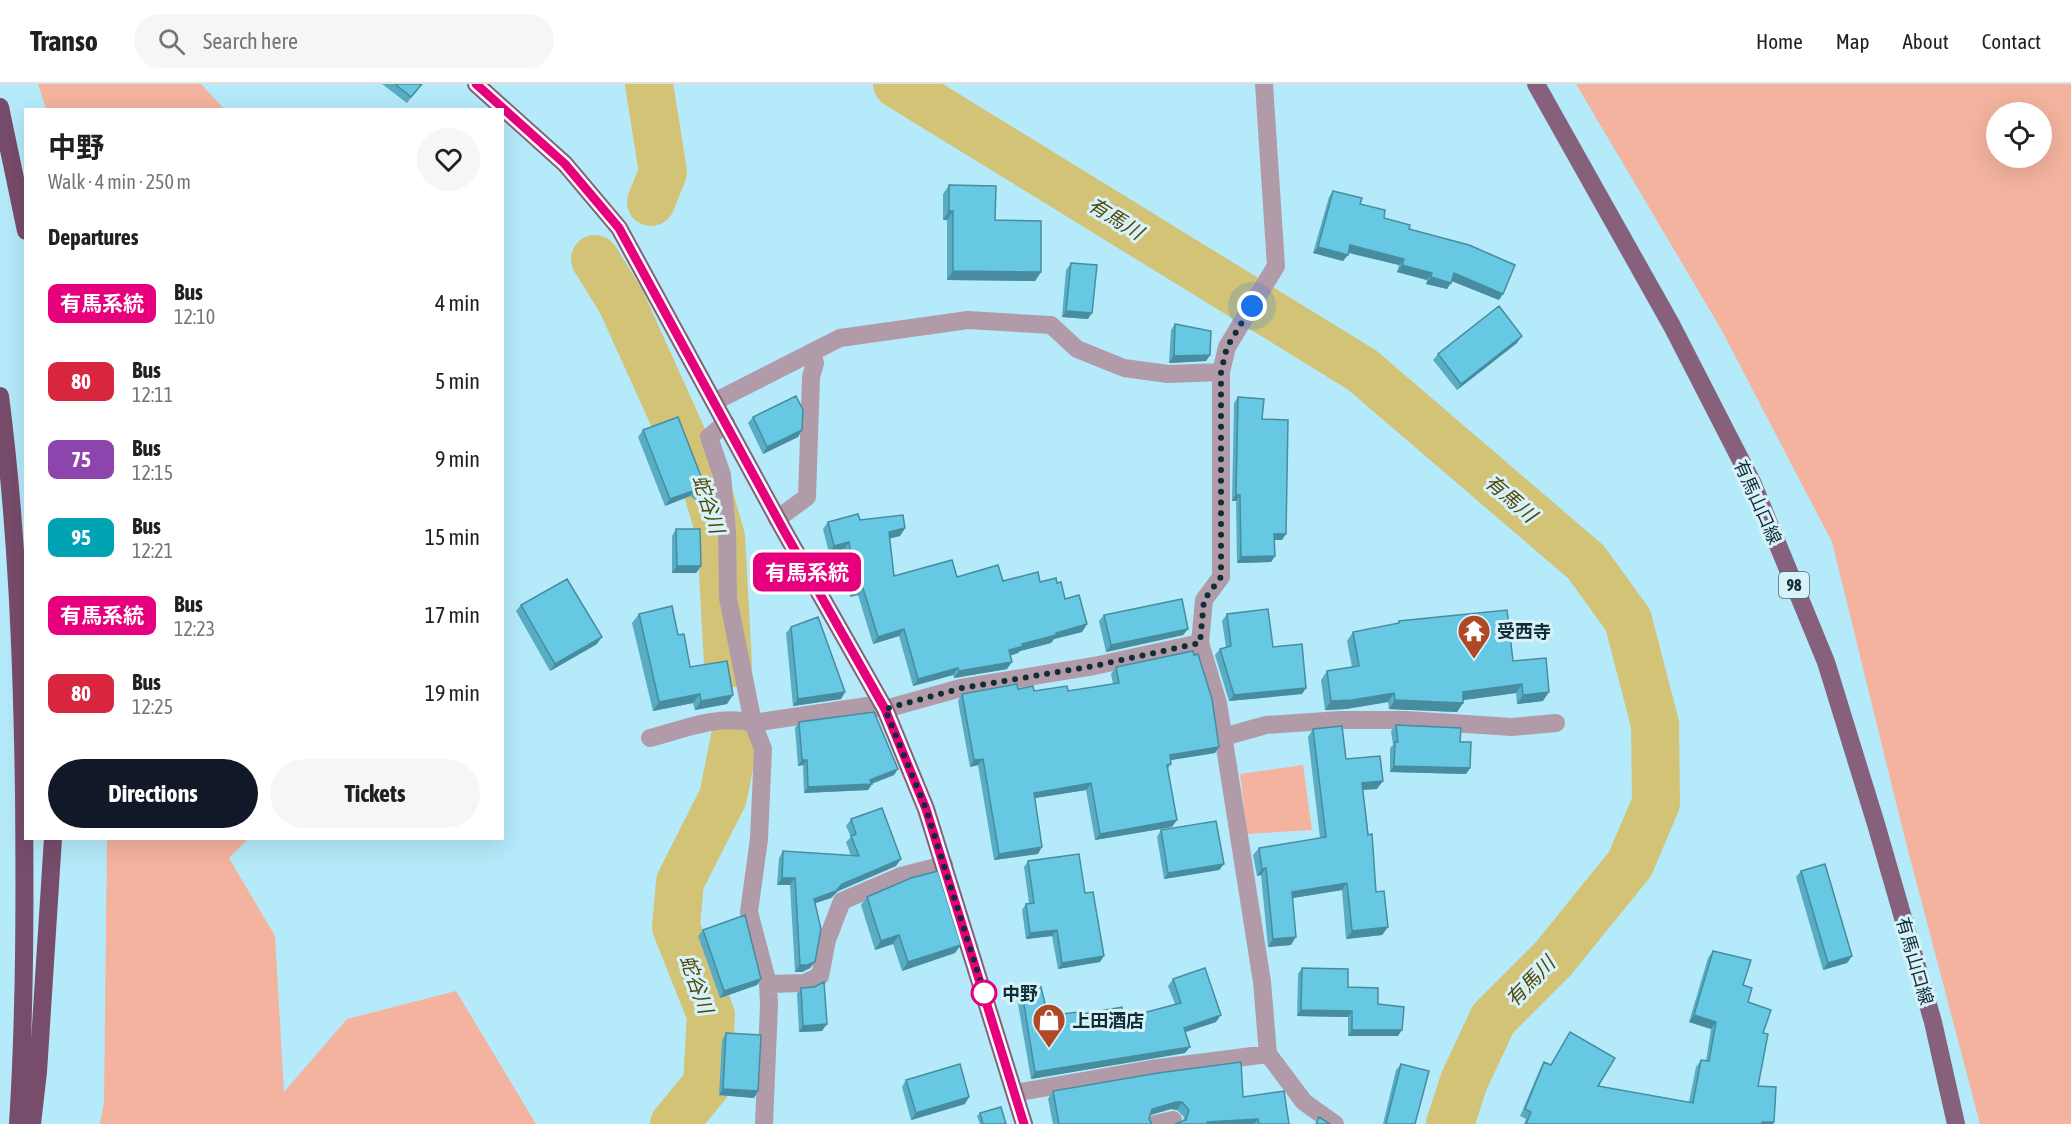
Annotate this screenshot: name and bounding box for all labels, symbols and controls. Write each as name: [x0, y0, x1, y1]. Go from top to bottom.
search box: [134, 14, 554, 68]
text: Transo: [30, 25, 98, 57]
icon: search: [155, 25, 188, 58]
text: Search here: [203, 28, 298, 54]
text: Home: [1756, 29, 1803, 53]
text: Map: [1836, 29, 1870, 53]
text: About: [1903, 29, 1949, 53]
text: Contact: [1982, 29, 2041, 53]
map controls: [1986, 102, 2052, 168]
button: locate: [1986, 102, 2052, 168]
button: heart: [417, 128, 480, 191]
text: 中野: [48, 131, 104, 163]
text: Walk · 4 min · 250 m: [48, 170, 191, 193]
water label: 有馬川: [1084, 192, 1149, 245]
text: Departures: [48, 224, 138, 250]
text: Bus: [174, 279, 203, 305]
text: 4 min: [435, 290, 480, 316]
text: 有馬系統: [60, 291, 144, 315]
your location: [1237, 291, 1267, 321]
text: 12:10: [174, 305, 215, 328]
text: Bus: [132, 357, 161, 383]
text: 5 min: [435, 368, 480, 394]
text: 80: [71, 369, 91, 393]
text: 12:11: [132, 383, 173, 406]
text: Bus: [132, 435, 161, 461]
text: 9 min: [435, 446, 480, 472]
text: 75: [71, 447, 91, 471]
street label: 有馬山口線: [1730, 457, 1786, 547]
text: 12:15: [132, 461, 173, 484]
water label: 有馬川: [1481, 470, 1543, 528]
water label: 蛇谷川: [689, 472, 730, 538]
text: Bus: [132, 513, 161, 539]
text: 15 min: [425, 524, 480, 550]
text: 95: [71, 525, 91, 549]
text: 12:21: [132, 539, 173, 562]
line badge: 有馬系統: [765, 552, 849, 592]
text: 有馬系統: [765, 560, 849, 584]
road number: 98: [1779, 572, 1809, 598]
text: Bus: [174, 591, 203, 617]
text: 17 min: [425, 602, 480, 628]
text: 有馬系統: [60, 603, 144, 627]
temple icon: 受西寺: [1456, 613, 1492, 660]
text: 12:23: [174, 617, 215, 640]
place label: 受西寺: [1497, 621, 1551, 642]
text: Bus: [132, 669, 161, 695]
text: 19 min: [425, 680, 480, 706]
text: 80: [71, 681, 91, 705]
text: 12:25: [132, 695, 173, 718]
button: Directions: [48, 759, 258, 828]
button: Tickets: [270, 759, 480, 828]
street label: 有馬山口線: [1893, 915, 1937, 1007]
water label: 有馬川: [1501, 950, 1561, 1011]
water label: 蛇谷川: [676, 952, 719, 1018]
marker: 中野: [971, 980, 997, 1006]
place label: 中野: [1002, 983, 1038, 1004]
shop icon: 上田酒店: [1031, 1002, 1067, 1049]
place label: 上田酒店: [1072, 1010, 1144, 1031]

